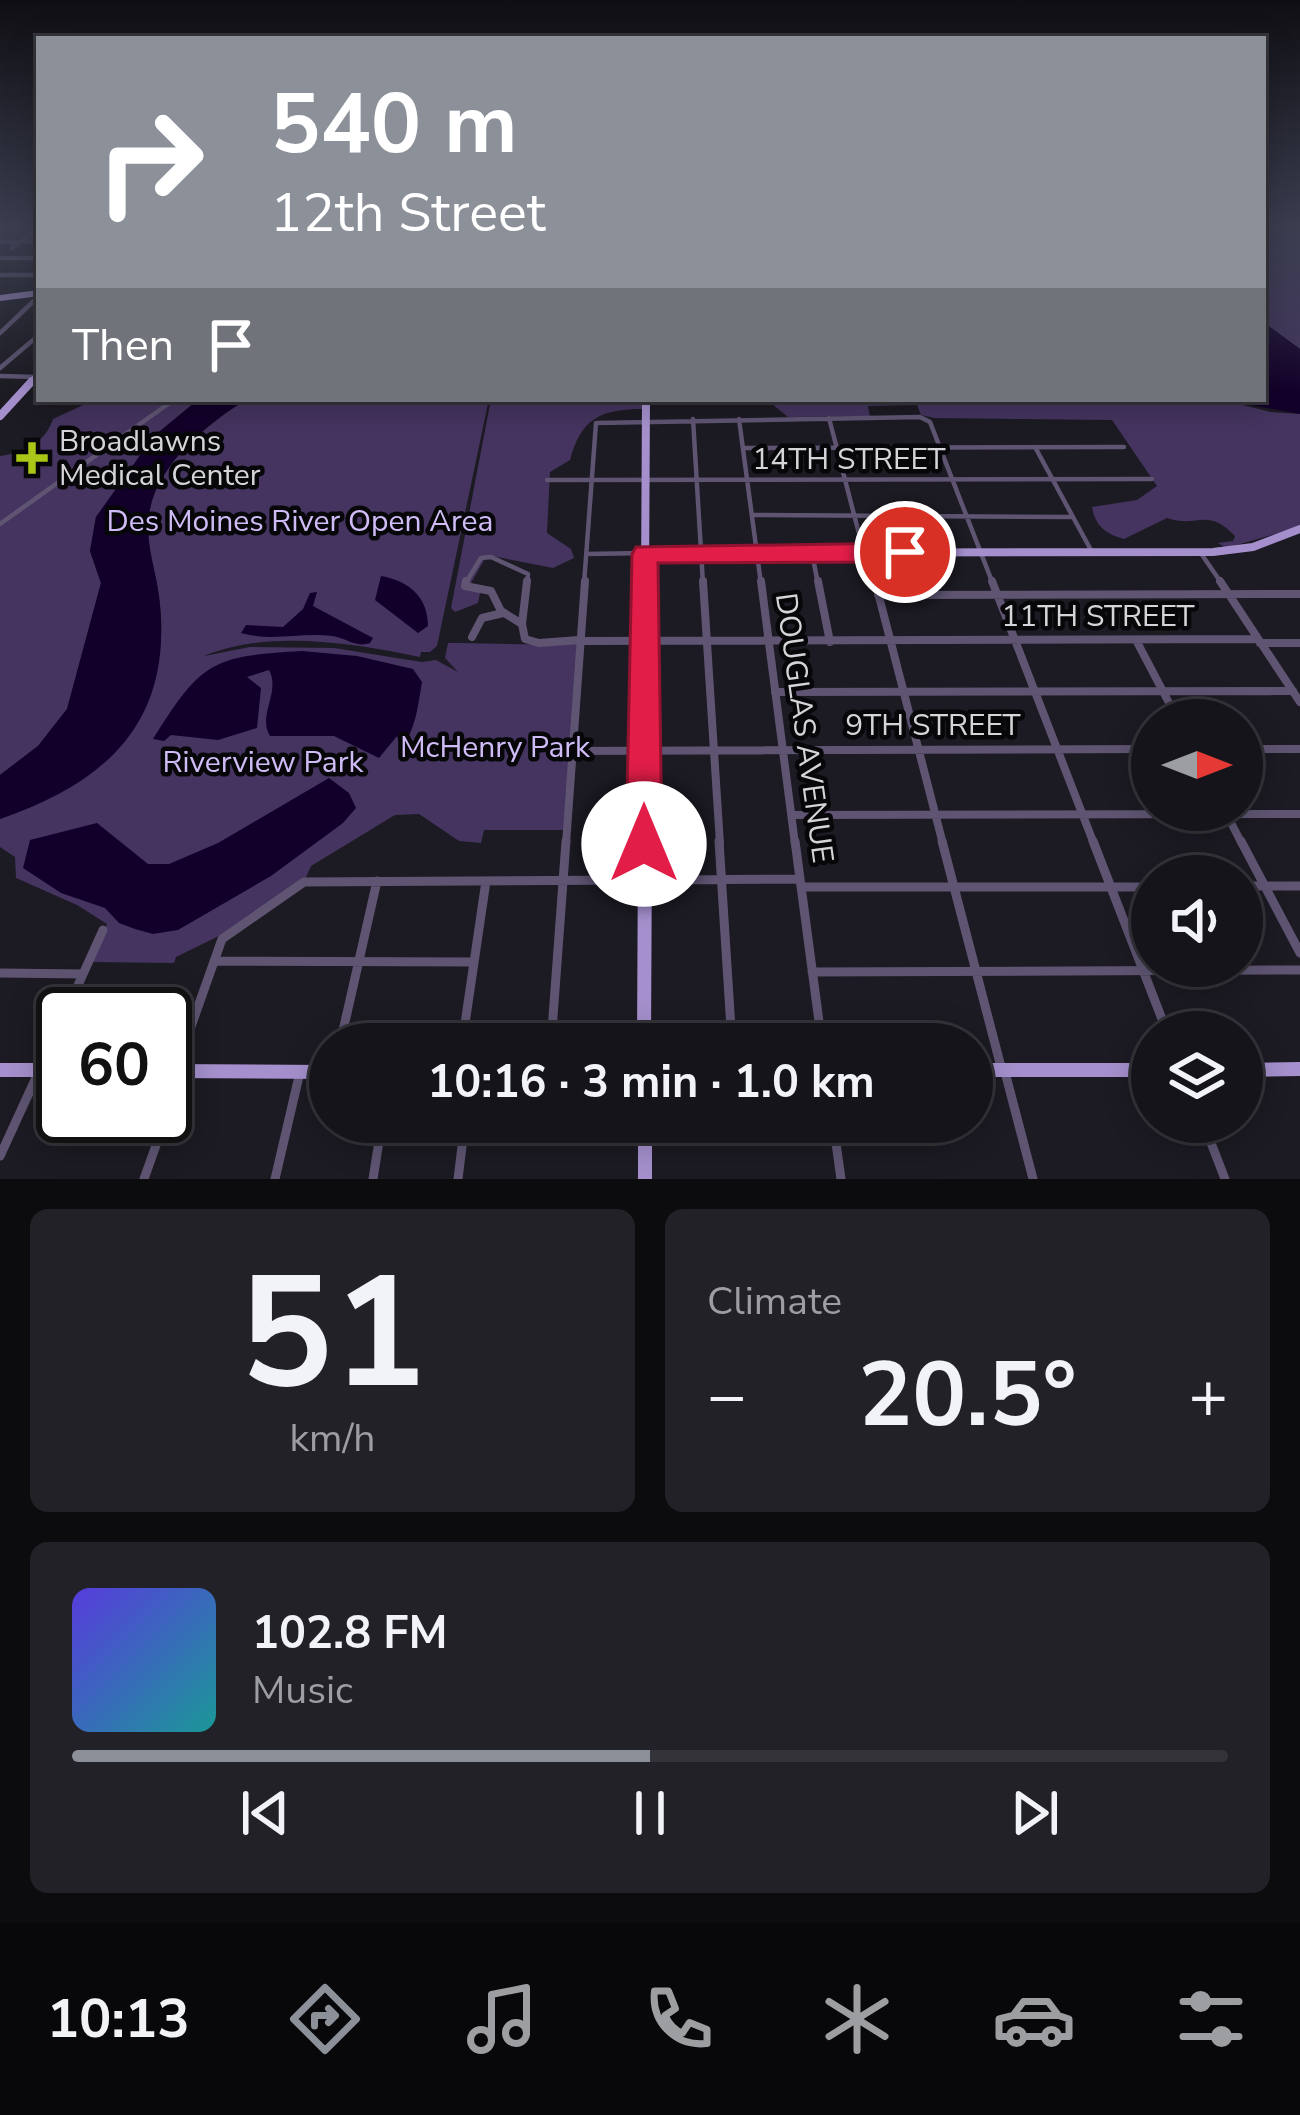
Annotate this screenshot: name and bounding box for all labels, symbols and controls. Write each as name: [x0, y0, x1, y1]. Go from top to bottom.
text: 540 m: [270, 67, 518, 182]
icon: right: [72, 84, 228, 240]
text: 12th Street: [270, 176, 546, 250]
icon: arrive: [198, 312, 264, 378]
text: Then: [72, 315, 174, 376]
place label: Broadlawns Medical Center: [59, 421, 261, 496]
street label: 14TH STREET: [752, 439, 946, 480]
marker: Broadlawns Medical Center: [16, 442, 48, 474]
park label: Des Moines River Open Area: [107, 501, 493, 542]
pin: [854, 501, 956, 603]
icon: arrive: [872, 519, 938, 585]
street label: DOUGLAS AVENUE: [765, 590, 843, 866]
street label: 11TH STREET: [1001, 596, 1195, 637]
north arrow: [1131, 699, 1263, 831]
map controls: [1131, 699, 1263, 1143]
street label: 9TH STREET: [845, 705, 1021, 746]
park label: McHenry Park: [400, 727, 591, 768]
park label: Riverview Park: [163, 742, 364, 783]
position arrow: [581, 781, 707, 907]
button: sound: [1131, 855, 1263, 987]
speed limit sign: 60: [36, 987, 192, 1143]
button: layers: [1131, 1011, 1263, 1143]
text: 10:16 · 3 min · 1.0 km: [427, 1052, 875, 1113]
text: 51: [239, 1227, 426, 1440]
text: Climate: [707, 1275, 842, 1328]
text: 20.5°: [858, 1334, 1077, 1457]
text: −: [707, 1351, 747, 1441]
text: +: [1188, 1351, 1228, 1441]
text: km/h: [290, 1412, 375, 1465]
text: 102.8 FM: [252, 1603, 448, 1664]
text: Music: [252, 1664, 353, 1717]
icon: previous: [232, 1780, 298, 1846]
icon: pause: [617, 1780, 683, 1846]
icon: next: [1002, 1780, 1068, 1846]
icon: directions: [283, 1977, 367, 2061]
icon: music: [460, 1977, 544, 2061]
icon: phone: [637, 1977, 721, 2061]
icon: climate: [815, 1977, 899, 2061]
icon: car: [992, 1977, 1076, 2061]
icon: filters: [1169, 1977, 1253, 2061]
text: 10:13: [47, 1982, 190, 2056]

